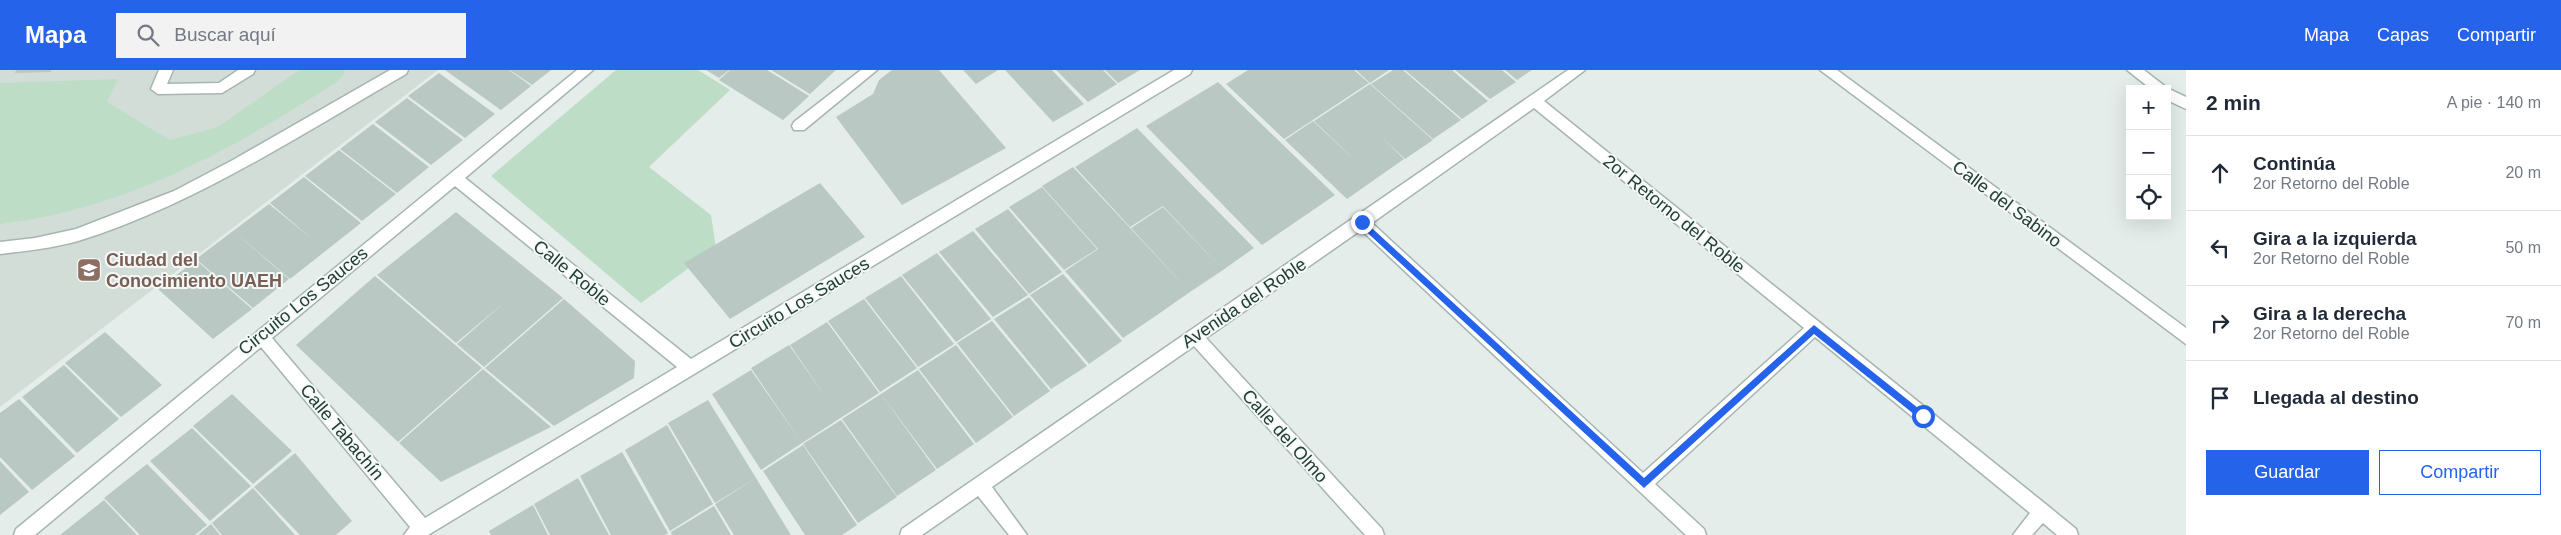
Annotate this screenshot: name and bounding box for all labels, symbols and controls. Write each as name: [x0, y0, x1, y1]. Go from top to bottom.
search box: [116, 13, 466, 58]
text: Mapa: [25, 21, 86, 48]
icon: search: [134, 21, 162, 49]
text: Buscar aquí: [174, 24, 276, 45]
text: Mapa: [2304, 25, 2349, 45]
text: Capas: [2377, 25, 2429, 45]
text: Compartir: [2457, 25, 2536, 45]
map controls: [2126, 85, 2171, 220]
button: +: [2126, 85, 2171, 130]
text: 2 min: [2206, 91, 2261, 114]
text: A pie · 140 m: [2447, 94, 2541, 111]
button: −: [2126, 130, 2171, 175]
street label: 2or Retorno del Roble: [1599, 151, 1749, 277]
text: Continúa: [2253, 153, 2335, 174]
street label: Calle del Sabino: [1949, 157, 2065, 251]
icon: ahead: [2206, 159, 2234, 187]
text: 20 m: [2505, 164, 2541, 181]
button: locate: [2126, 175, 2171, 220]
text: 2or Retorno del Roble: [2253, 175, 2410, 192]
route end: [1351, 211, 1374, 234]
text: Gira a la izquierda: [2253, 228, 2417, 249]
icon: left: [2206, 234, 2234, 262]
street label: Calle Roble: [530, 236, 614, 310]
text: 50 m: [2505, 239, 2541, 256]
street label: Circuito Los Sauces: [235, 243, 371, 359]
place label: Ciudad del Conocimiento UAEH: [106, 250, 282, 291]
text: 2or Retorno del Roble: [2253, 250, 2410, 267]
street label: Circuito Los Sauces: [725, 253, 873, 353]
street label: Avenida del Roble: [1178, 254, 1310, 352]
school or university icon: Ciudad del Conocimiento UAEH: [76, 257, 102, 283]
text: Gira a la derecha: [2253, 303, 2406, 324]
icon: right: [2206, 309, 2234, 337]
text: 70 m: [2505, 314, 2541, 331]
text: 2or Retorno del Roble: [2253, 325, 2410, 342]
street label: Calle Tabachín: [296, 380, 388, 484]
icon: arrive: [2206, 384, 2234, 412]
street label: Calle del Olmo: [1238, 385, 1332, 487]
text: Llegada al destino: [2253, 387, 2419, 408]
route start: [1912, 405, 1935, 428]
button: Guardar: [2206, 450, 2369, 495]
button: Compartir: [2379, 450, 2541, 495]

